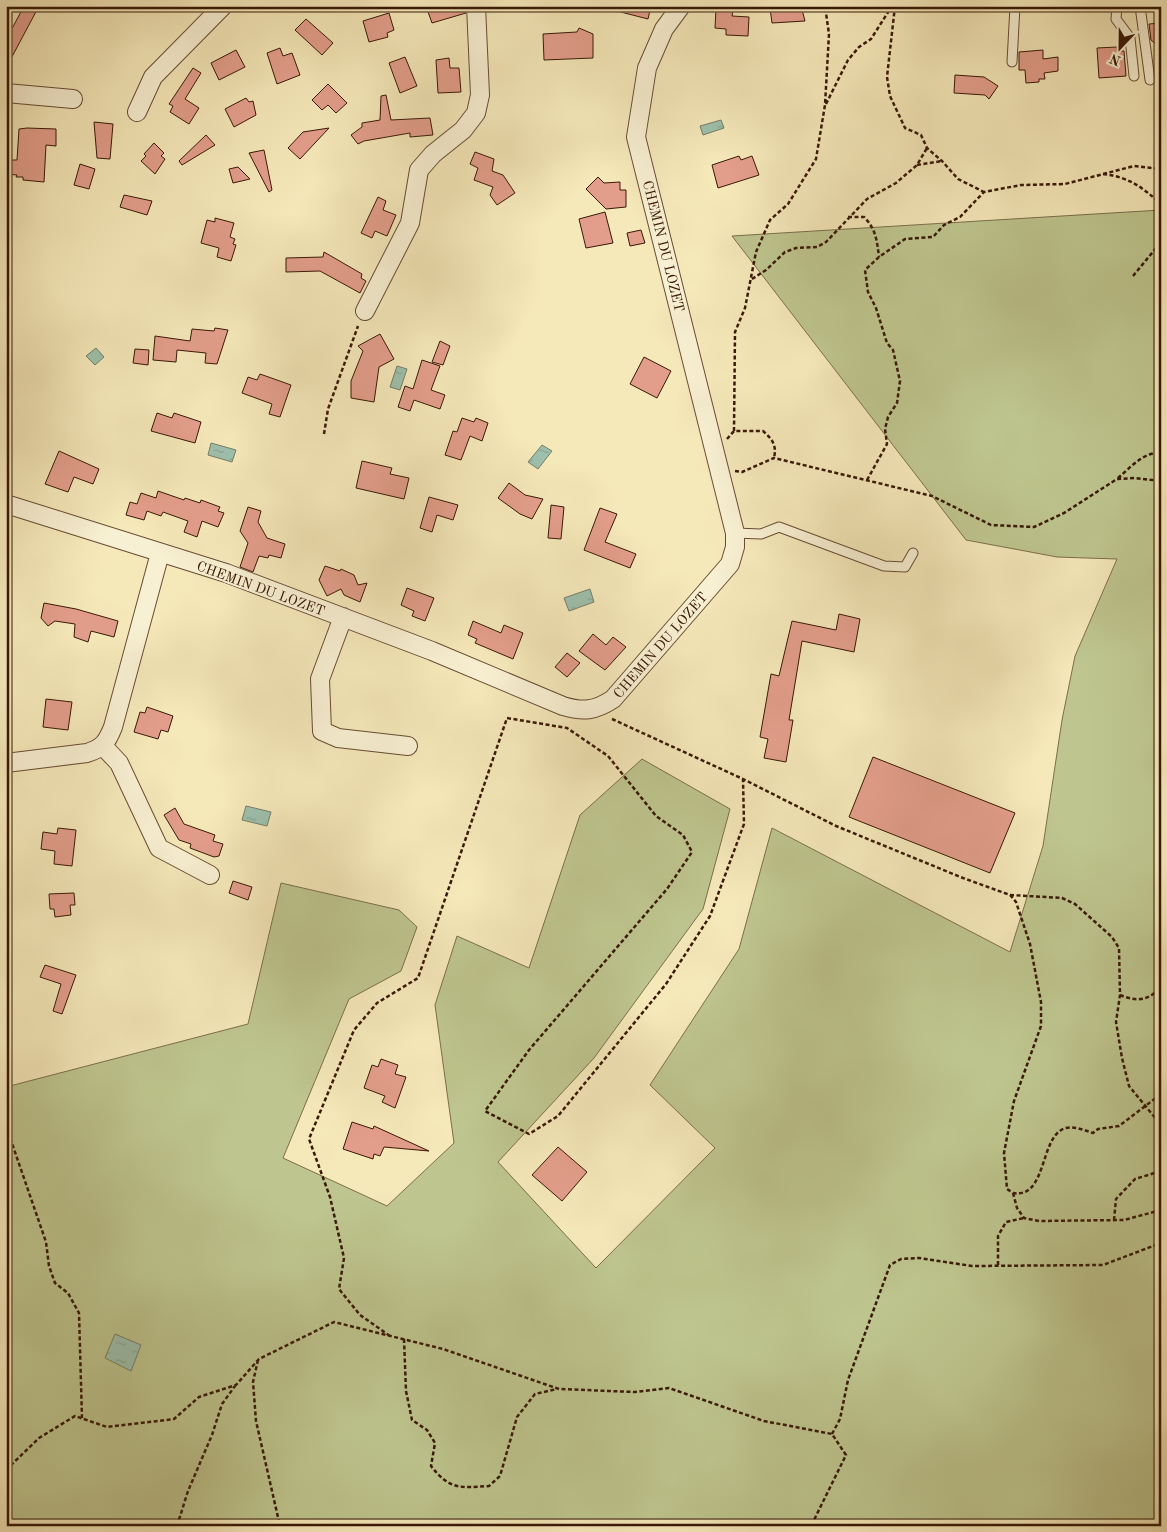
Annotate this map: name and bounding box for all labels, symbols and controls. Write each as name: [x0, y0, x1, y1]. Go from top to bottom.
north arrow: [1094, 22, 1144, 72]
text: N: [1108, 51, 1123, 68]
street label: CHEMIN DU LOZET: [640, 179, 686, 313]
street label: CHEMIN DU LOZET: [195, 559, 327, 619]
street label: CHEMIN DU LOZET: [611, 590, 710, 701]

